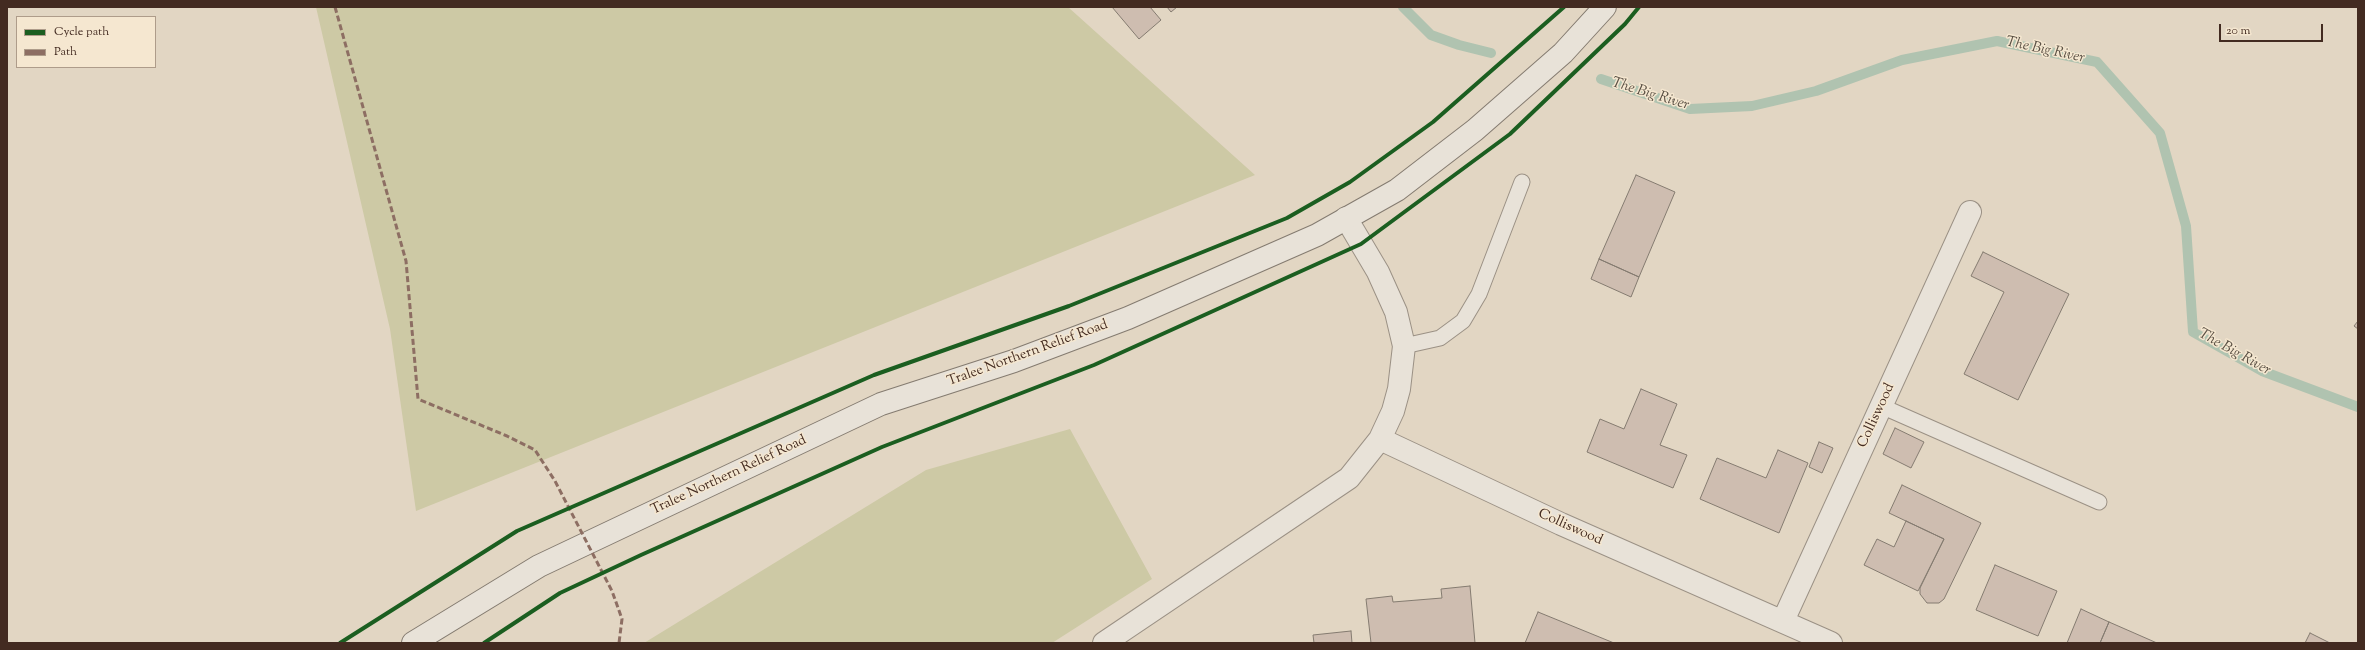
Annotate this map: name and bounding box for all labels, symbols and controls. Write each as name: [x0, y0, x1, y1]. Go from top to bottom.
legend: [16, 16, 156, 68]
scale bar: [2221, 16, 2325, 42]
text: 20 m: [2226, 22, 2250, 40]
text: Cycle path: [54, 23, 109, 41]
water label: The Big River: [2004, 34, 2086, 68]
text: Path: [54, 43, 77, 61]
water label: The Big River: [1609, 75, 1691, 115]
street label: Tralee Northern Relief Road: [945, 317, 1111, 391]
water label: The Big River: [2195, 326, 2273, 380]
street label: Colliswood: [1855, 381, 1899, 451]
street label: Tralee Northern Relief Road: [649, 433, 809, 519]
street label: Colliswood: [1535, 506, 1605, 550]

